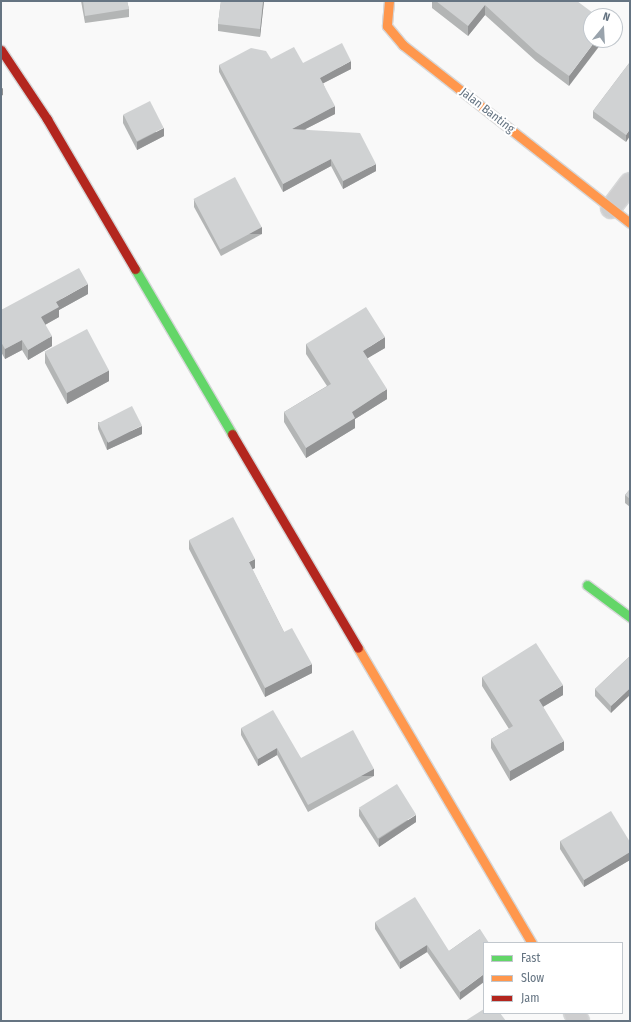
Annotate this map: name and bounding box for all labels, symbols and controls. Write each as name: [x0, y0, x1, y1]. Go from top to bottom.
north arrow: [583, 8, 623, 48]
text: N: [601, 10, 612, 24]
street label: Jalan Banting: [457, 85, 517, 137]
legend: [483, 942, 623, 1014]
text: Fast: [521, 951, 540, 965]
text: Slow: [521, 971, 544, 985]
text: Jam: [521, 991, 539, 1005]

